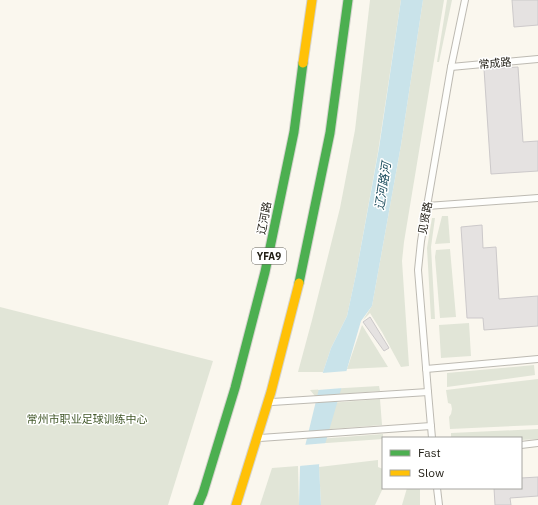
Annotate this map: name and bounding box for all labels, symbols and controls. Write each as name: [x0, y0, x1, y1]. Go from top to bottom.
street label: 常成路: [478, 55, 512, 71]
water label: 辽河路河: [371, 159, 394, 211]
street label: 辽河路: [254, 200, 274, 236]
street label: 见贤路: [415, 201, 435, 235]
road number: YFA9: [252, 248, 286, 264]
park label: 常州市职业足球训练中心: [27, 412, 148, 426]
legend: [382, 437, 522, 489]
text: Fast: [418, 445, 441, 460]
text: Slow: [418, 465, 444, 480]

